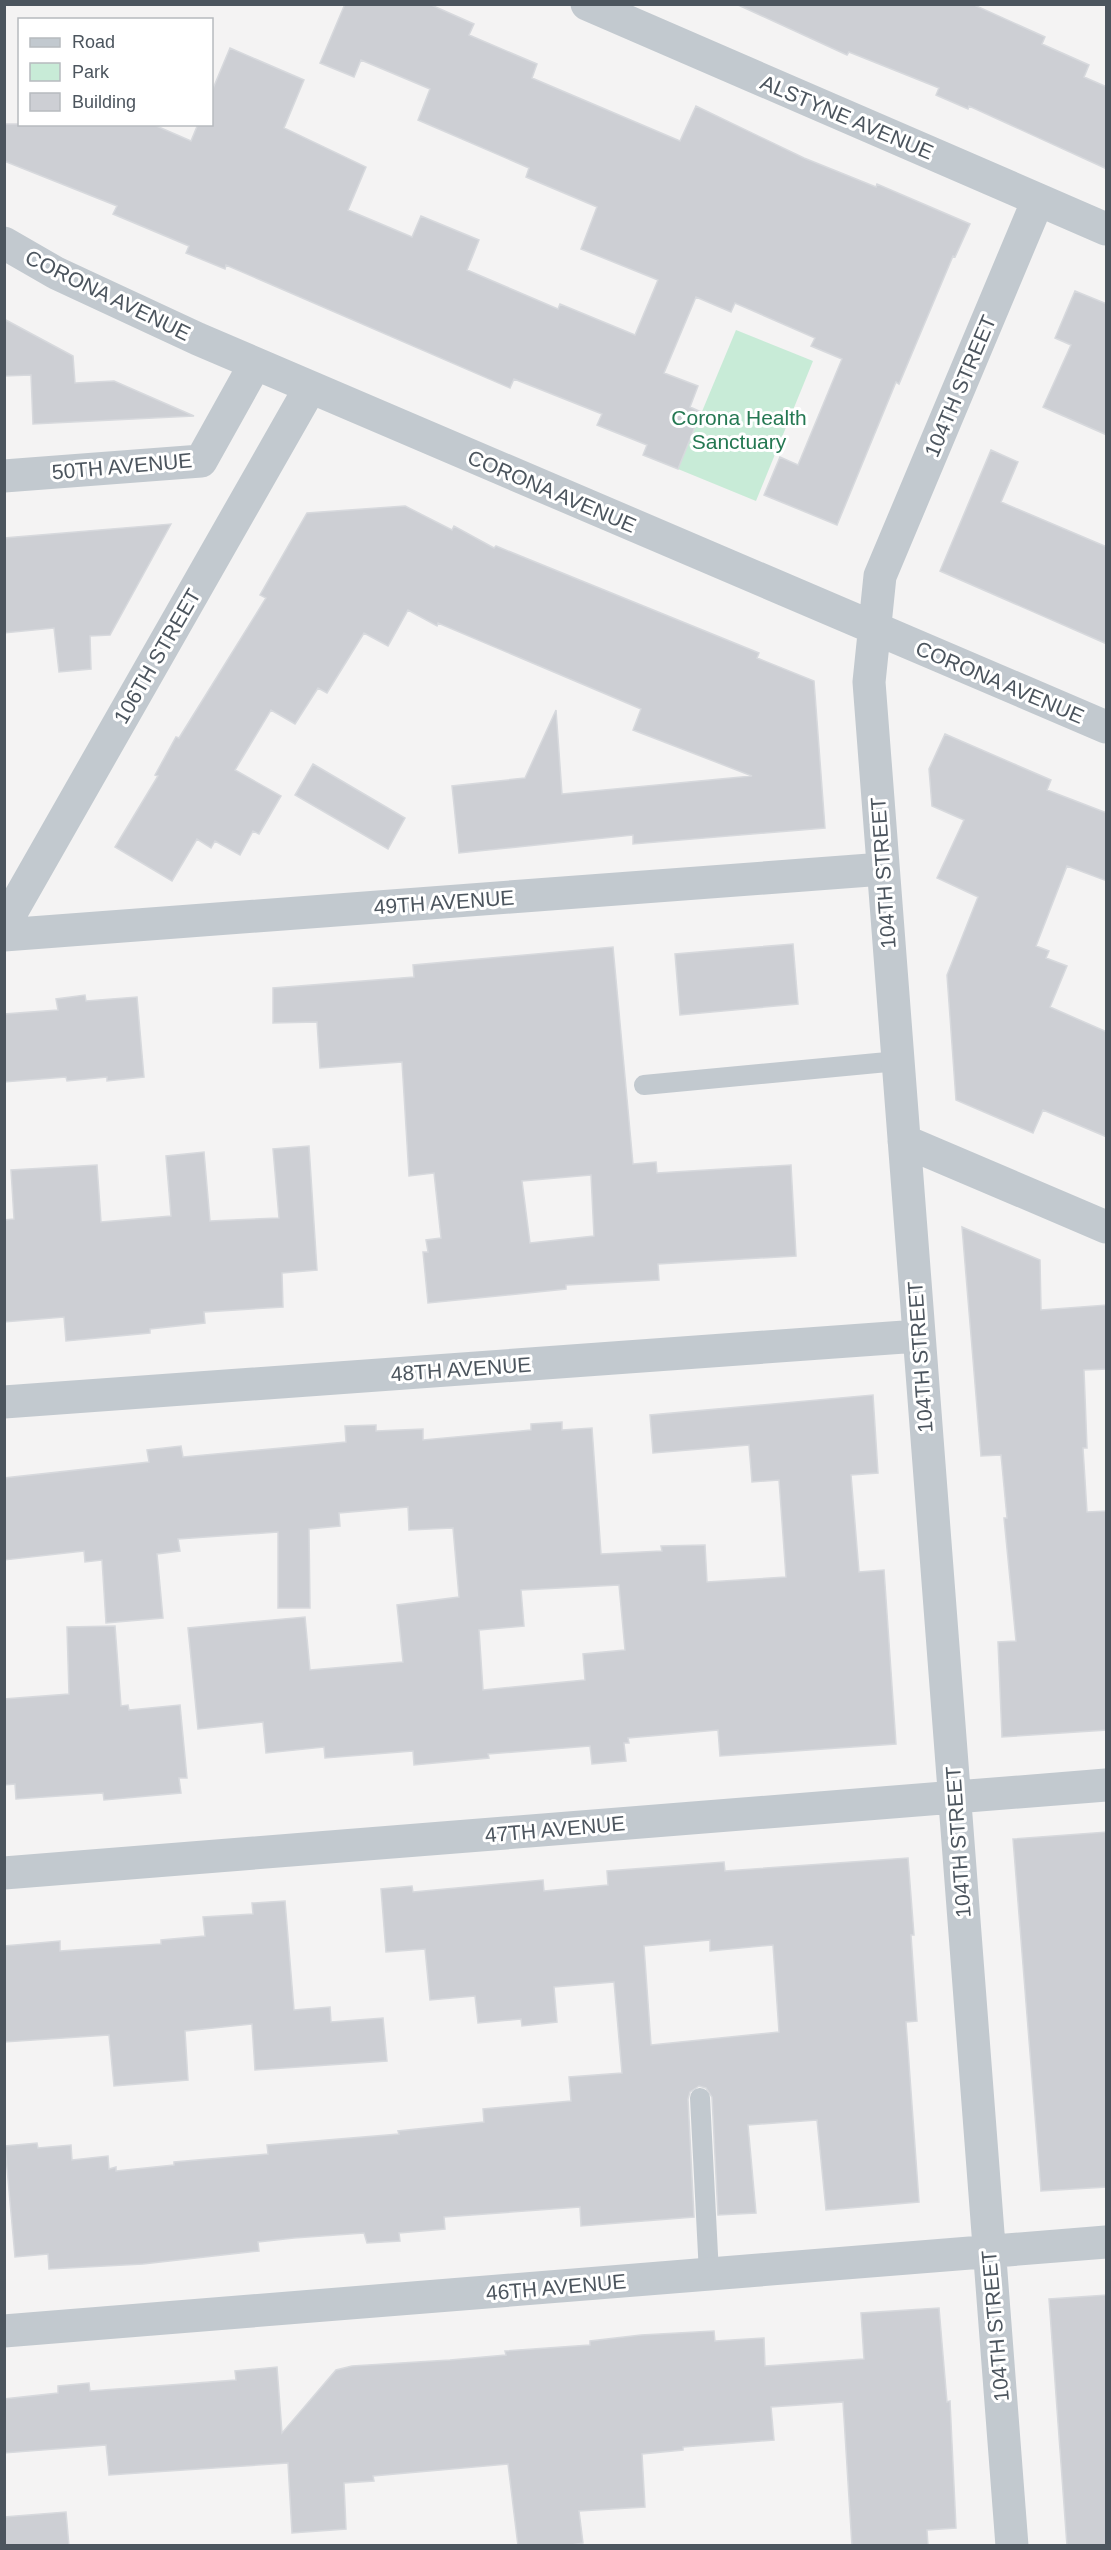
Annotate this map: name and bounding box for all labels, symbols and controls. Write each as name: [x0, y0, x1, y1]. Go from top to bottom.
legend: [18, 18, 213, 126]
text: Road: [72, 32, 115, 52]
text: Park: [72, 62, 110, 82]
street label: ALSTYNE AVENUE: [757, 70, 937, 164]
text: Building: [72, 92, 136, 112]
street label: CORONA AVENUE: [22, 245, 194, 345]
street label: 104TH STREET: [920, 312, 1000, 460]
park label: Corona Health Sanctuary: [671, 406, 807, 453]
street label: CORONA AVENUE: [464, 445, 640, 537]
street label: 50TH AVENUE: [51, 448, 193, 484]
street label: 106TH STREET: [109, 584, 205, 727]
street label: CORONA AVENUE: [912, 636, 1088, 728]
street label: 104TH STREET: [866, 796, 900, 949]
street label: 49TH AVENUE: [373, 886, 515, 918]
street label: 104TH STREET: [903, 1280, 937, 1433]
street label: 48TH AVENUE: [390, 1353, 532, 1385]
street label: 104TH STREET: [941, 1765, 975, 1918]
street label: 47TH AVENUE: [484, 1811, 626, 1847]
street label: 104TH STREET: [977, 2249, 1013, 2403]
street label: 46TH AVENUE: [485, 2269, 627, 2305]

